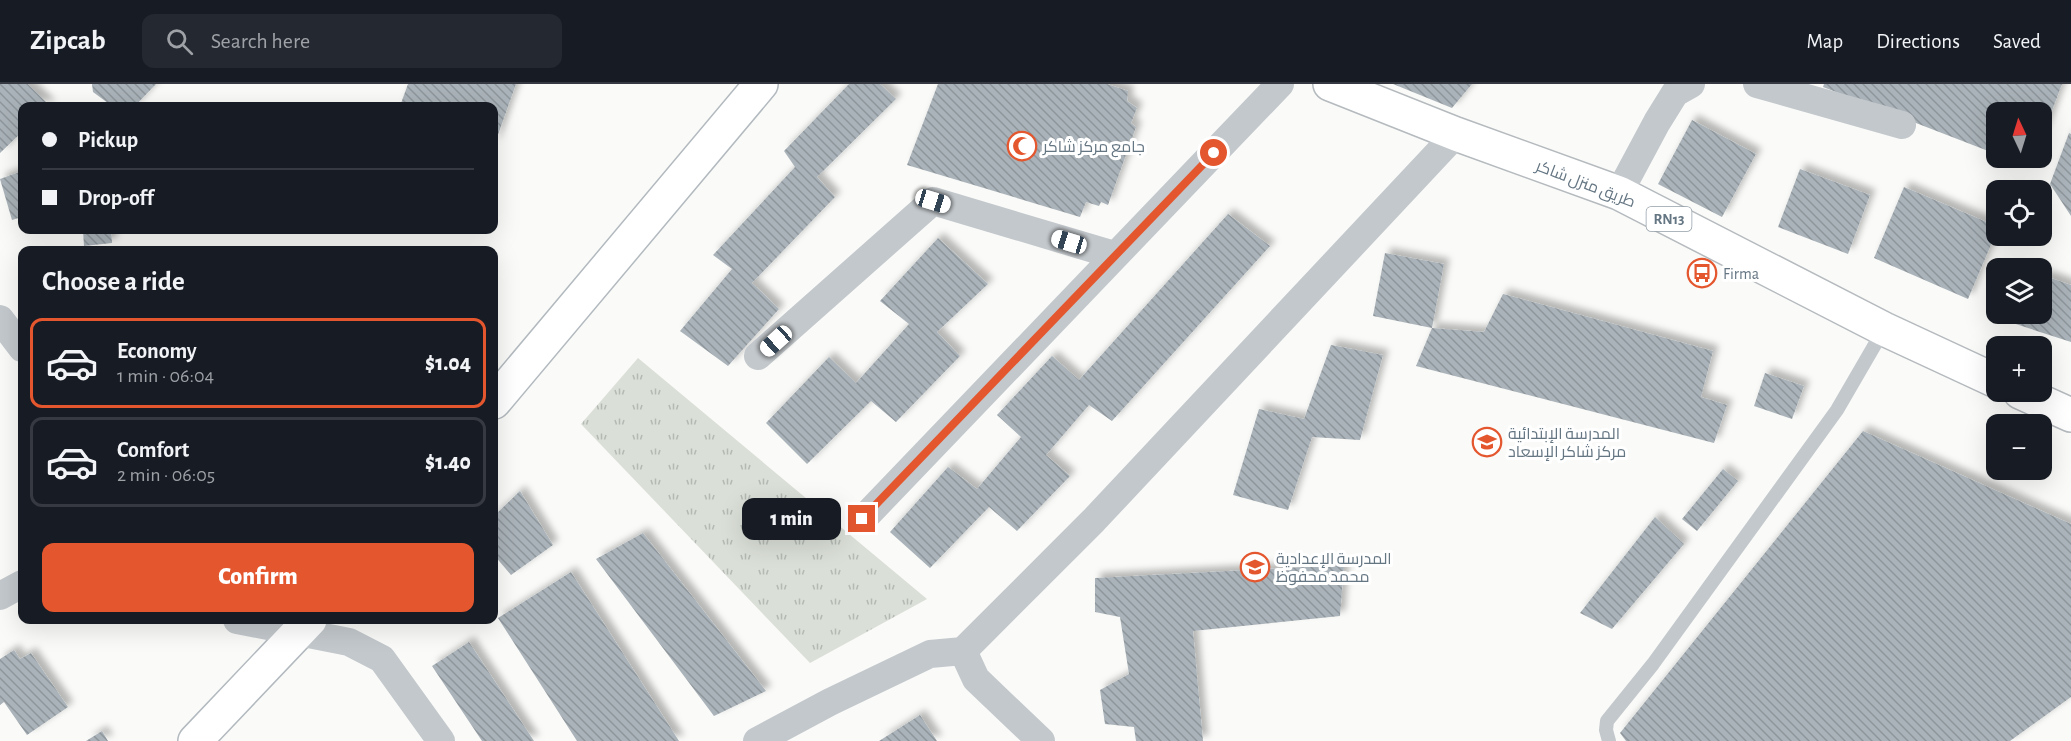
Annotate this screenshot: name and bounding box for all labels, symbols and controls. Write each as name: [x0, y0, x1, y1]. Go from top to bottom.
search box: [142, 14, 562, 68]
icon: search: [163, 25, 196, 58]
text: Zipcab: [30, 27, 106, 55]
text: Search here: [211, 30, 310, 52]
text: Map: [1807, 31, 1843, 52]
text: Directions: [1876, 31, 1960, 52]
text: Saved: [1993, 31, 2041, 52]
north arrow: [1986, 102, 2052, 168]
map controls: [1986, 102, 2052, 480]
text: Pickup: [78, 129, 138, 151]
mosque icon: جامع مركز شاكر: [1006, 130, 1038, 162]
place label: جامع مركز شاكر: [1042, 138, 1145, 158]
route start: [1200, 139, 1227, 166]
street label: طريق منزل شاكر: [1532, 156, 1638, 212]
button: locate: [1986, 180, 2052, 246]
text: Drop-off: [78, 187, 154, 209]
car: [913, 187, 953, 215]
road number: RN13: [1646, 207, 1692, 231]
car: [1049, 228, 1089, 256]
bus stop icon: Firma: [1686, 257, 1718, 289]
button: layers: [1986, 258, 2052, 324]
place label: Firma: [1723, 266, 1759, 282]
text: Choose a ride: [42, 268, 185, 295]
car: [757, 322, 795, 360]
icon: car: [45, 336, 99, 390]
button: +: [1986, 336, 2052, 402]
text: Economy: [117, 340, 197, 362]
text: $1.04: [425, 352, 471, 374]
text: 1 min · 06:04: [117, 366, 214, 386]
button: −: [1986, 414, 2052, 480]
school or university icon: المدرسة الإبتدائية مركز شاكر الإسعاد: [1471, 426, 1503, 458]
place label: المدرسة الإبتدائية مركز شاكر الإسعاد: [1508, 426, 1626, 461]
icon: car: [45, 435, 99, 489]
text: Comfort: [117, 439, 189, 461]
text: $1.40: [425, 451, 471, 473]
text: 2 min · 06:05: [117, 465, 215, 485]
callout: 1 min: [742, 498, 841, 540]
route end: [848, 505, 875, 532]
text: 1 min: [770, 509, 813, 529]
button: Confirm: [42, 543, 474, 612]
school or university icon: المدرسة الإعدادية محمد محفوظ: [1239, 551, 1271, 583]
place label: المدرسة الإعدادية محمد محفوظ: [1276, 551, 1392, 586]

